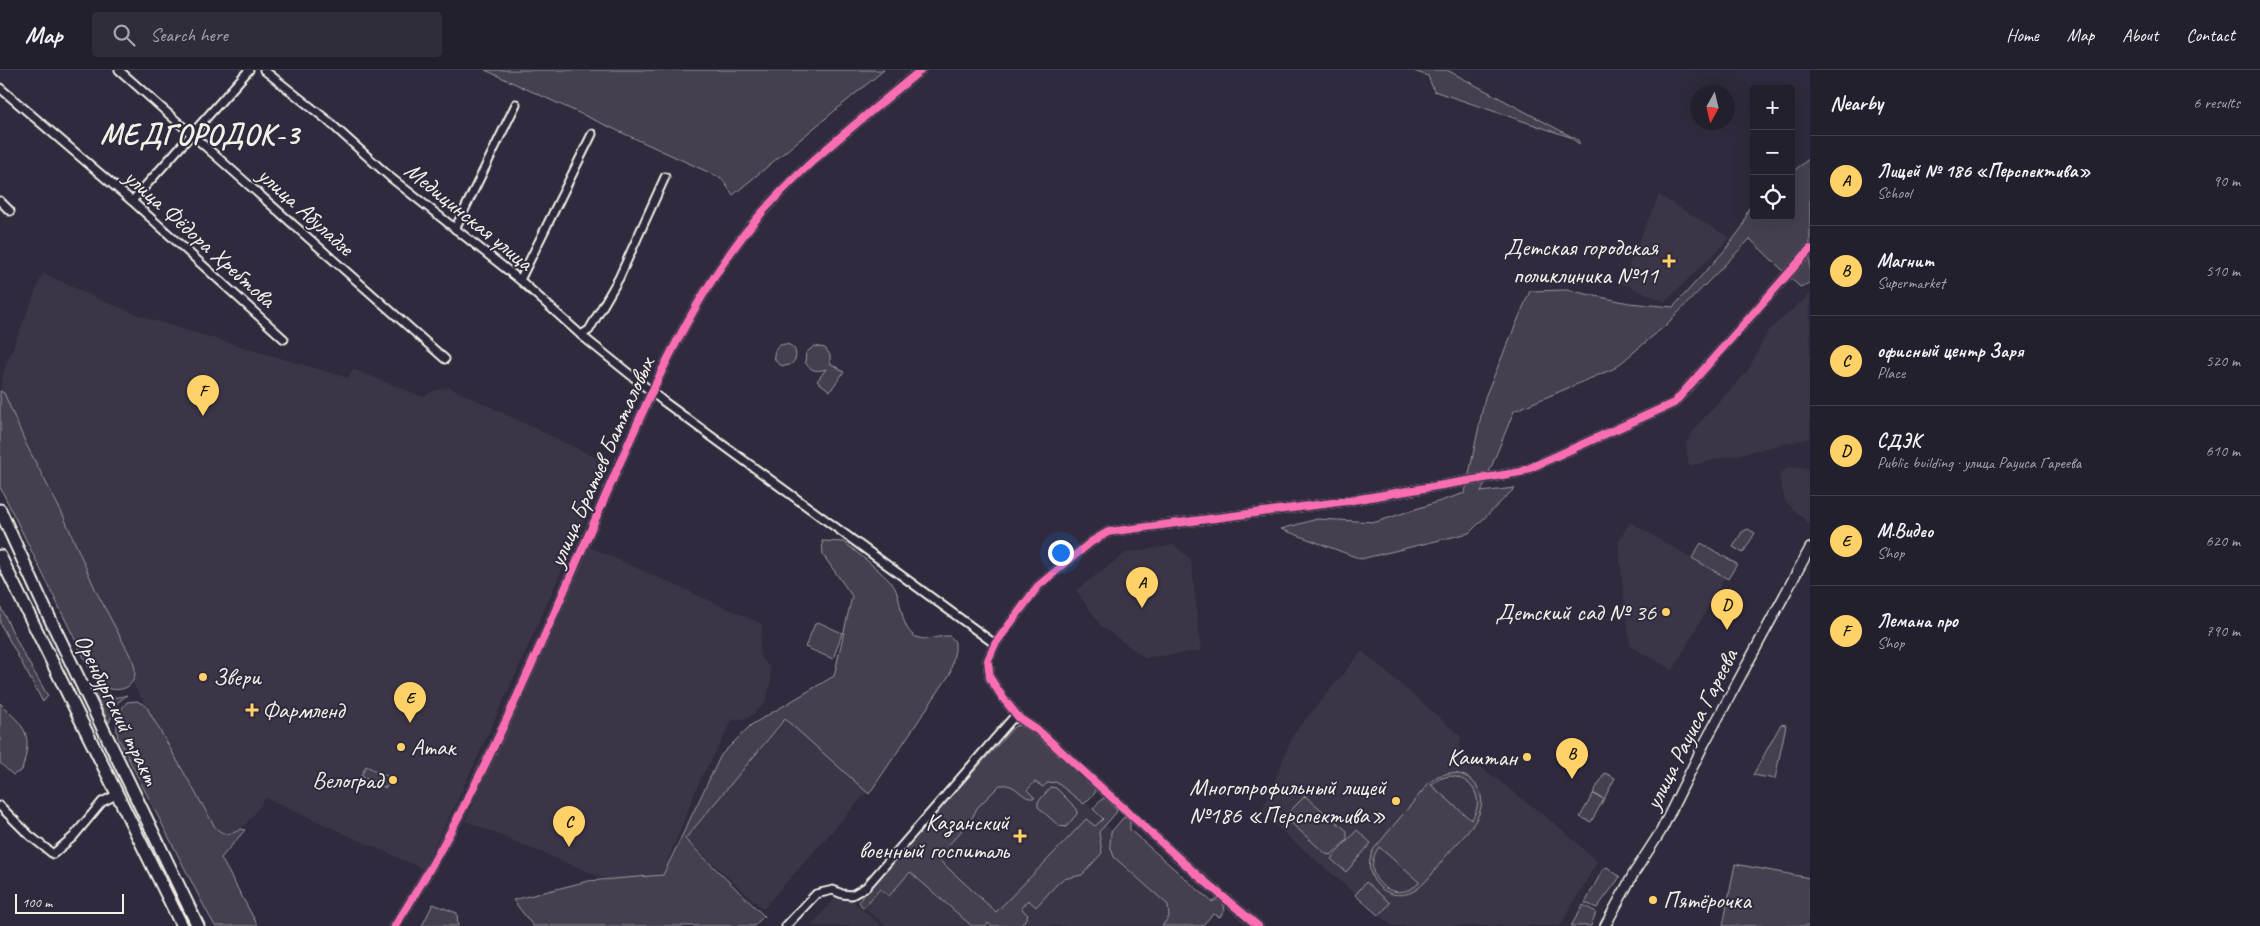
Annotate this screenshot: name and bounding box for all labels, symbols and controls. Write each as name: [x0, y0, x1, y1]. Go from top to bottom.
search box: [92, 12, 442, 57]
text: Map: [25, 20, 62, 50]
icon: search: [110, 21, 138, 49]
text: Search here: [150, 23, 228, 47]
text: Home: [2006, 24, 2039, 46]
text: Map: [2067, 24, 2094, 46]
text: About: [2122, 24, 2158, 46]
text: Contact: [2186, 24, 2235, 46]
north arrow: [1690, 85, 1735, 130]
map controls: [1750, 85, 1795, 220]
button: +: [1750, 85, 1795, 130]
text: Nearby: [1830, 90, 1883, 116]
text: 6 results: [2193, 93, 2240, 113]
district label: МЕДГОРОДОК-3: [100, 116, 302, 153]
button: −: [1750, 130, 1795, 175]
street label: Медицинская улица: [399, 155, 540, 278]
street label: улица Абуладзе: [250, 159, 362, 263]
text: Лицей № 186 «Перспектива»: [1877, 159, 2091, 183]
street label: улица Фёдора Хребтова: [116, 161, 283, 315]
text: A: [1842, 171, 1850, 191]
text: 90 m: [2213, 171, 2240, 191]
button: locate: [1750, 175, 1795, 220]
text: School: [1877, 183, 1911, 203]
place label: Детская городская поликлиника №11: [1504, 232, 1659, 290]
text: Магнит: [1877, 249, 1934, 273]
marker: Детская городская поликлиника №11: [1662, 254, 1676, 268]
text: B: [1842, 261, 1850, 281]
text: 510 m: [2206, 261, 2240, 281]
text: Supermarket: [1877, 273, 1945, 293]
text: офисный центр Заря: [1877, 339, 2023, 363]
street label: улица Братьев Батталовых: [540, 351, 661, 573]
text: C: [1842, 351, 1850, 371]
text: 520 m: [2206, 351, 2240, 371]
text: Place: [1877, 363, 1905, 383]
pin: F: [187, 375, 219, 416]
text: СДЭК: [1877, 429, 1921, 453]
text: D: [1841, 441, 1851, 461]
text: 610 m: [2206, 441, 2240, 461]
text: Public building · улица Рауиса Гареева: [1877, 453, 2081, 473]
text: М.Видео: [1877, 519, 1933, 543]
text: E: [1842, 531, 1850, 551]
text: 620 m: [2206, 531, 2240, 551]
your location: [1048, 540, 1074, 566]
text: Shop: [1877, 543, 1904, 563]
pin: A: [1126, 567, 1158, 608]
pin: D: [1711, 589, 1743, 630]
place label: Детский сад № 36: [1495, 597, 1657, 627]
marker: Детский сад № 36: [1660, 606, 1672, 618]
text: Лемана про: [1877, 609, 1958, 633]
text: F: [1842, 621, 1850, 641]
text: 790 m: [2206, 621, 2240, 641]
street label: Оренбургский тракт: [68, 629, 167, 791]
text: Shop: [1877, 633, 1904, 653]
street label: улица Рауиса Гареева: [1637, 642, 1745, 816]
place label: Звери: [213, 662, 262, 692]
marker: Звери: [197, 671, 209, 683]
pin: E: [394, 682, 426, 723]
place label: Фармленд: [262, 695, 347, 725]
marker: Фармленд: [246, 704, 258, 716]
place label: Атак: [411, 732, 457, 762]
pin: B: [1556, 738, 1588, 779]
marker: Атак: [395, 741, 407, 753]
place label: Каштан: [1447, 742, 1519, 772]
marker: Каштан: [1521, 751, 1533, 763]
place label: Велоград: [312, 765, 386, 795]
place label: Многопрофильный лицей №186 «Перспектива»: [1189, 772, 1388, 830]
marker: Велоград: [387, 774, 399, 786]
marker: Многопрофильный лицей №186 «Перспектива»: [1390, 795, 1402, 807]
pin: C: [553, 806, 585, 847]
place label: Казанский военный госпиталь: [859, 807, 1011, 865]
marker: Казанский военный госпиталь: [1013, 829, 1027, 843]
place label: Пятёрочка: [1663, 885, 1752, 915]
scale bar: [15, 891, 124, 914]
text: 100 m: [22, 894, 52, 911]
marker: Пятёрочка: [1647, 894, 1659, 906]

